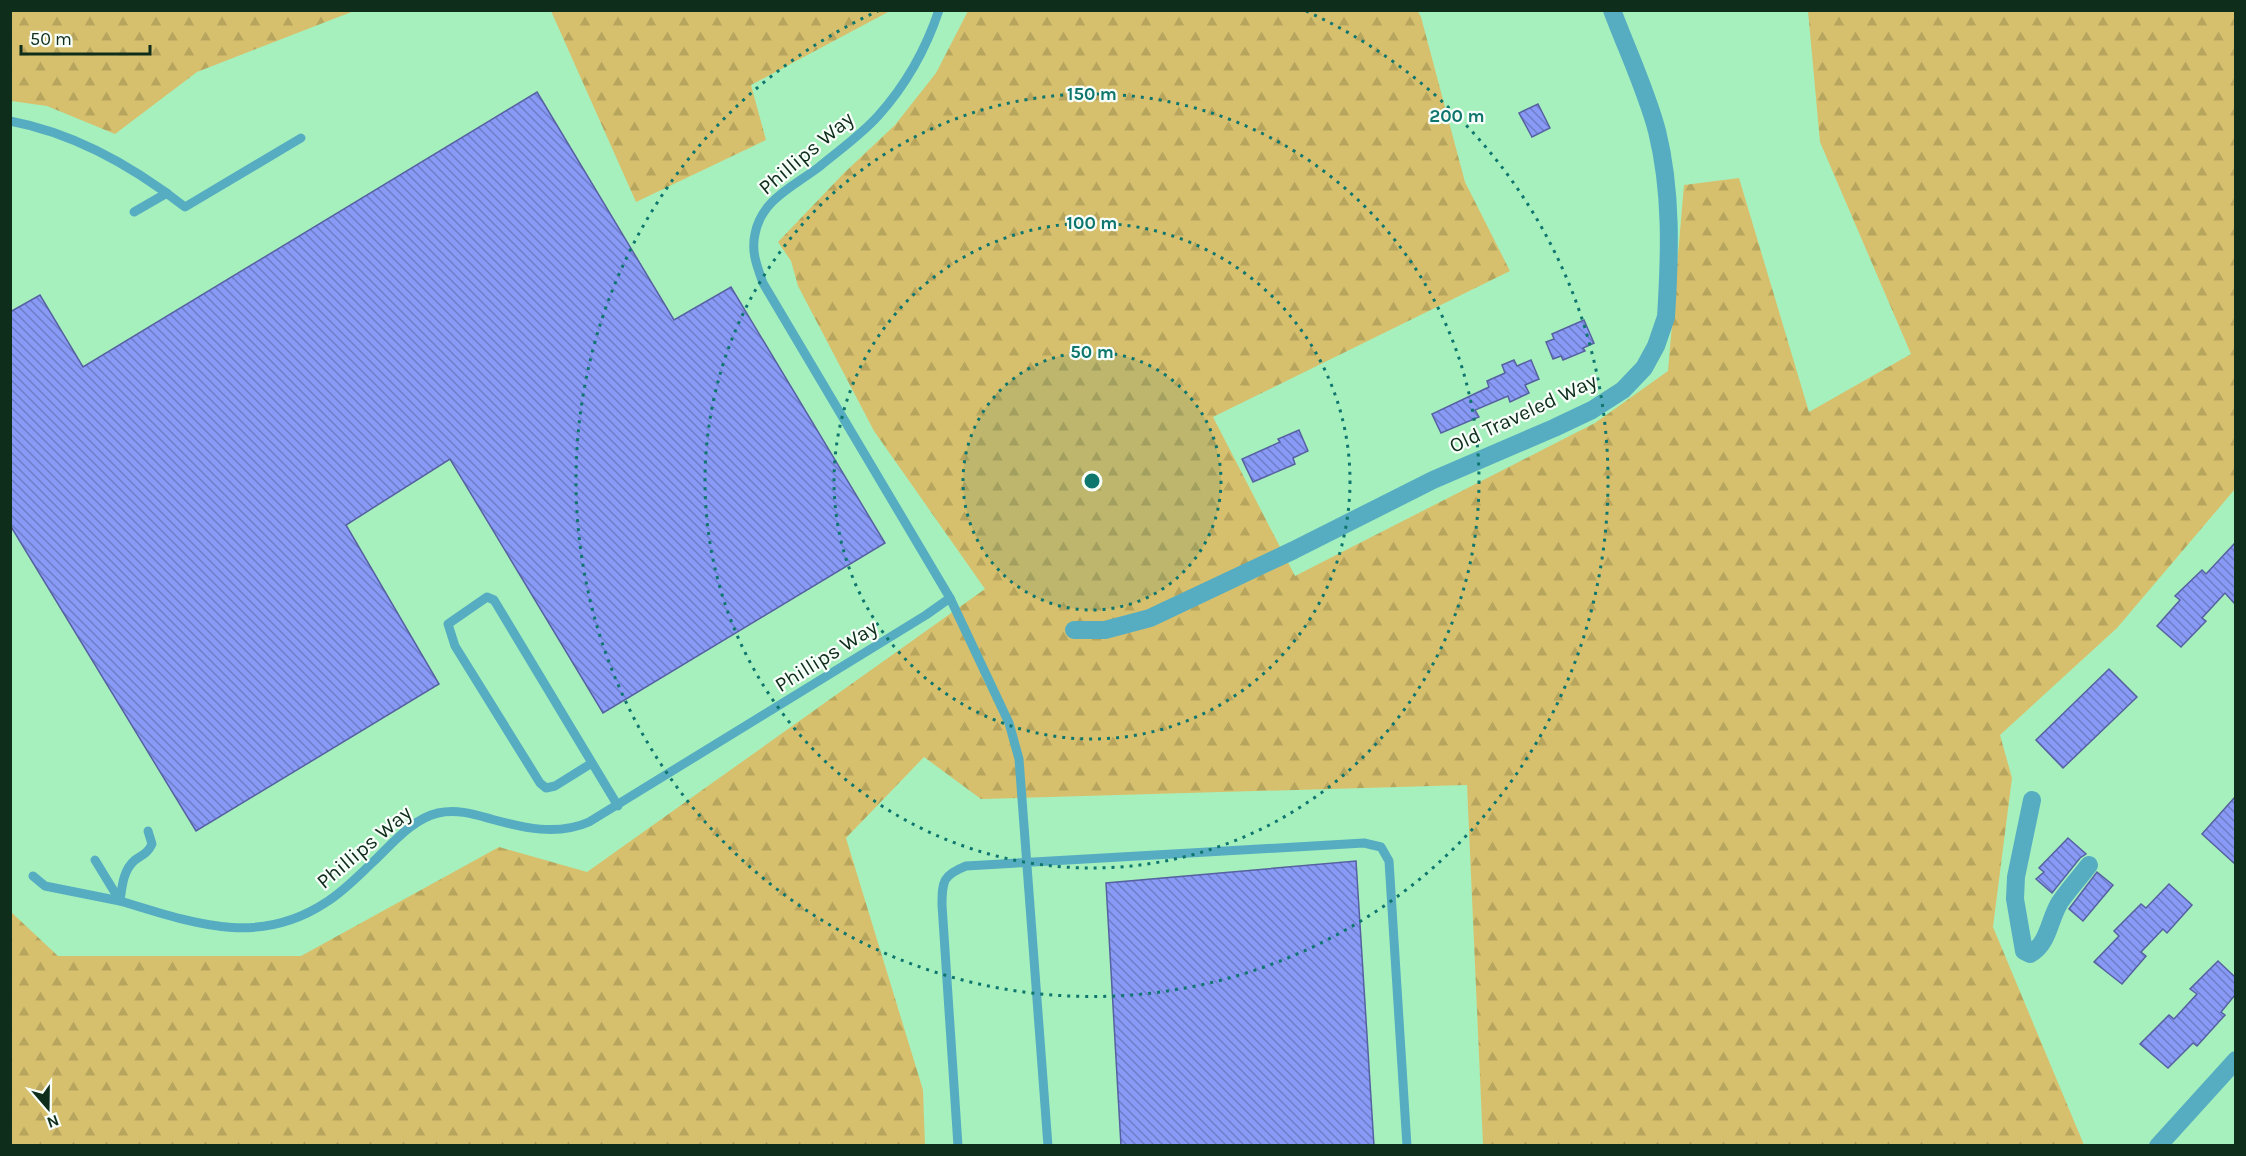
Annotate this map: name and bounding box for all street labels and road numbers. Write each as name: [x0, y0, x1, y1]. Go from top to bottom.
street label: Phillips Way: [754, 106, 858, 200]
street label: Old Traveled Way: [1445, 368, 1601, 458]
street label: Phillips Way: [770, 615, 882, 697]
street label: Phillips Way: [312, 800, 416, 894]

